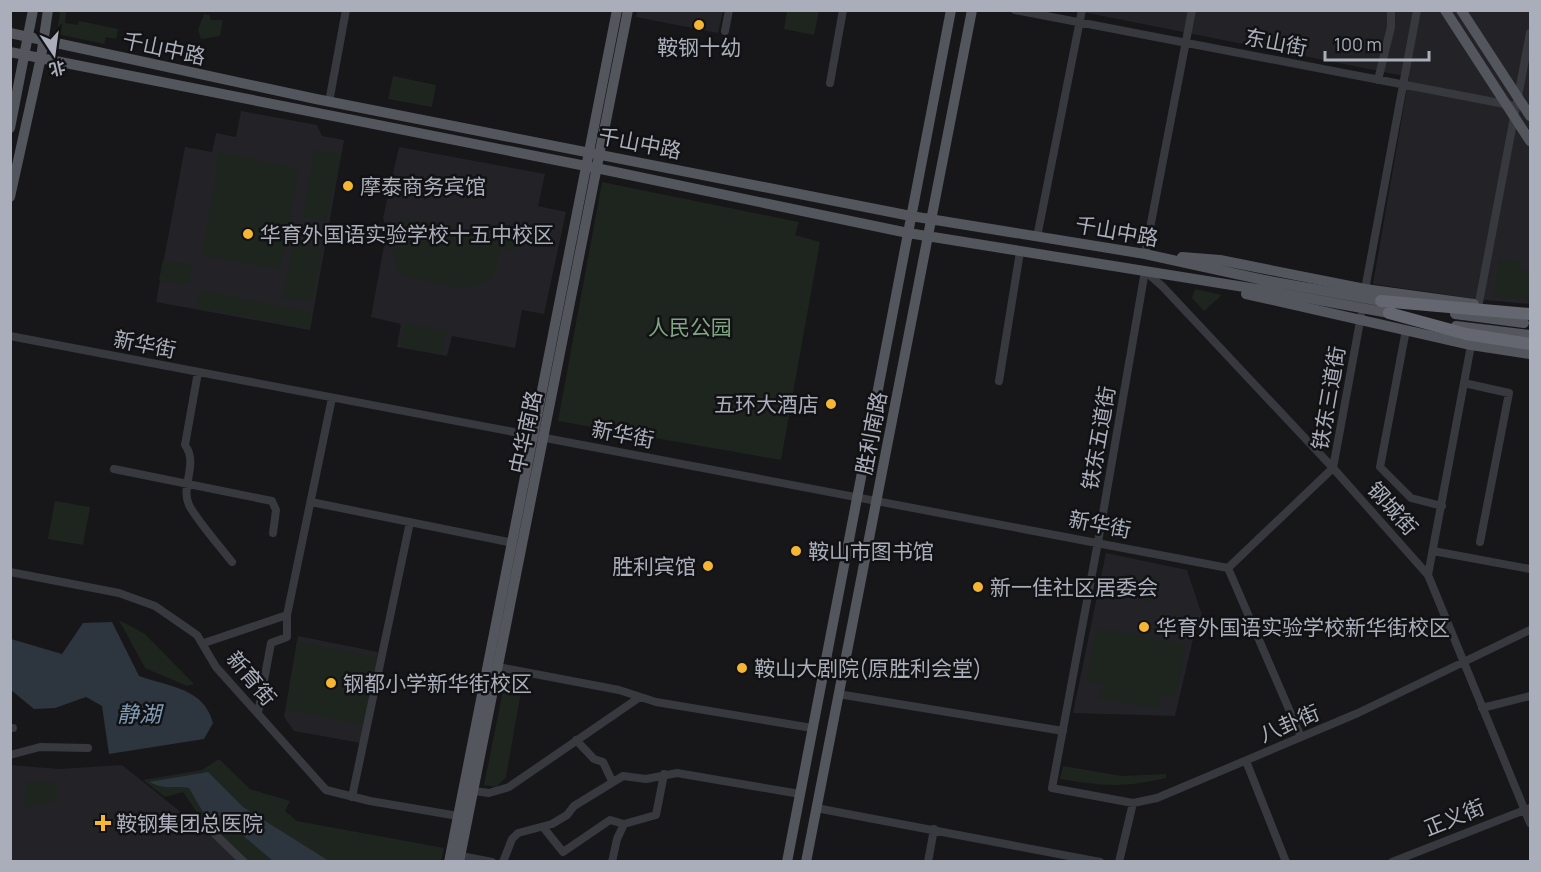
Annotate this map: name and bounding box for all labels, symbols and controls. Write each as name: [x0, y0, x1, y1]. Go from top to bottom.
marker: 鞍钢十幼: [692, 18, 706, 32]
street label: 东山街: [1242, 22, 1310, 62]
north arrow: [24, 24, 84, 84]
scale bar: [1325, 24, 1428, 62]
street label: 千山中路: [120, 26, 208, 70]
text: 100 m: [1334, 32, 1382, 56]
place label: 鞍钢十幼: [657, 33, 741, 61]
text: 北: [47, 56, 68, 81]
street label: 千山中路: [596, 121, 684, 165]
place label: 摩泰商务宾馆: [360, 172, 486, 200]
marker: 摩泰商务宾馆: [341, 179, 355, 193]
street label: 千山中路: [1073, 210, 1161, 252]
place label: 华育外国语实验学校十五中校区: [260, 220, 554, 248]
marker: 华育外国语实验学校十五中校区: [241, 227, 255, 241]
park label: 人民公园: [648, 313, 732, 341]
street label: 新华街: [111, 324, 179, 364]
street label: 铁东三道街: [1305, 344, 1351, 452]
street label: 铁东五道街: [1075, 384, 1121, 492]
street label: 中华南路: [503, 388, 547, 476]
street label: 胜利南路: [849, 389, 893, 477]
place label: 五环大酒店: [714, 390, 819, 418]
marker: 五环大酒店: [824, 397, 838, 411]
street label: 新华街: [589, 414, 657, 454]
street label: 钢城街: [1362, 475, 1424, 541]
street label: 新华街: [1066, 504, 1134, 544]
place label: 鞍山市图书馆: [808, 537, 934, 565]
marker: 鞍山市图书馆: [789, 544, 803, 558]
place label: 胜利宾馆: [612, 552, 696, 580]
marker: 胜利宾馆: [701, 559, 715, 573]
place label: 新一佳社区居委会: [990, 573, 1158, 601]
marker: 新一佳社区居委会: [971, 580, 985, 594]
place label: 华育外国语实验学校新华街校区: [1156, 613, 1450, 641]
marker: 华育外国语实验学校新华街校区: [1137, 620, 1151, 634]
street label: 新育街: [221, 645, 283, 711]
place label: 鞍山大剧院(原胜利会堂): [754, 654, 982, 682]
marker: 鞍山大剧院(原胜利会堂): [735, 661, 749, 675]
place label: 钢都小学新华街校区: [343, 669, 532, 697]
marker: 钢都小学新华街校区: [324, 676, 338, 690]
street label: 八卦街: [1255, 698, 1323, 748]
water label: 静湖: [117, 699, 164, 729]
street label: 正义街: [1420, 792, 1488, 842]
place label: 鞍钢集团总医院: [116, 809, 263, 837]
marker: 鞍钢集团总医院: [94, 814, 112, 832]

